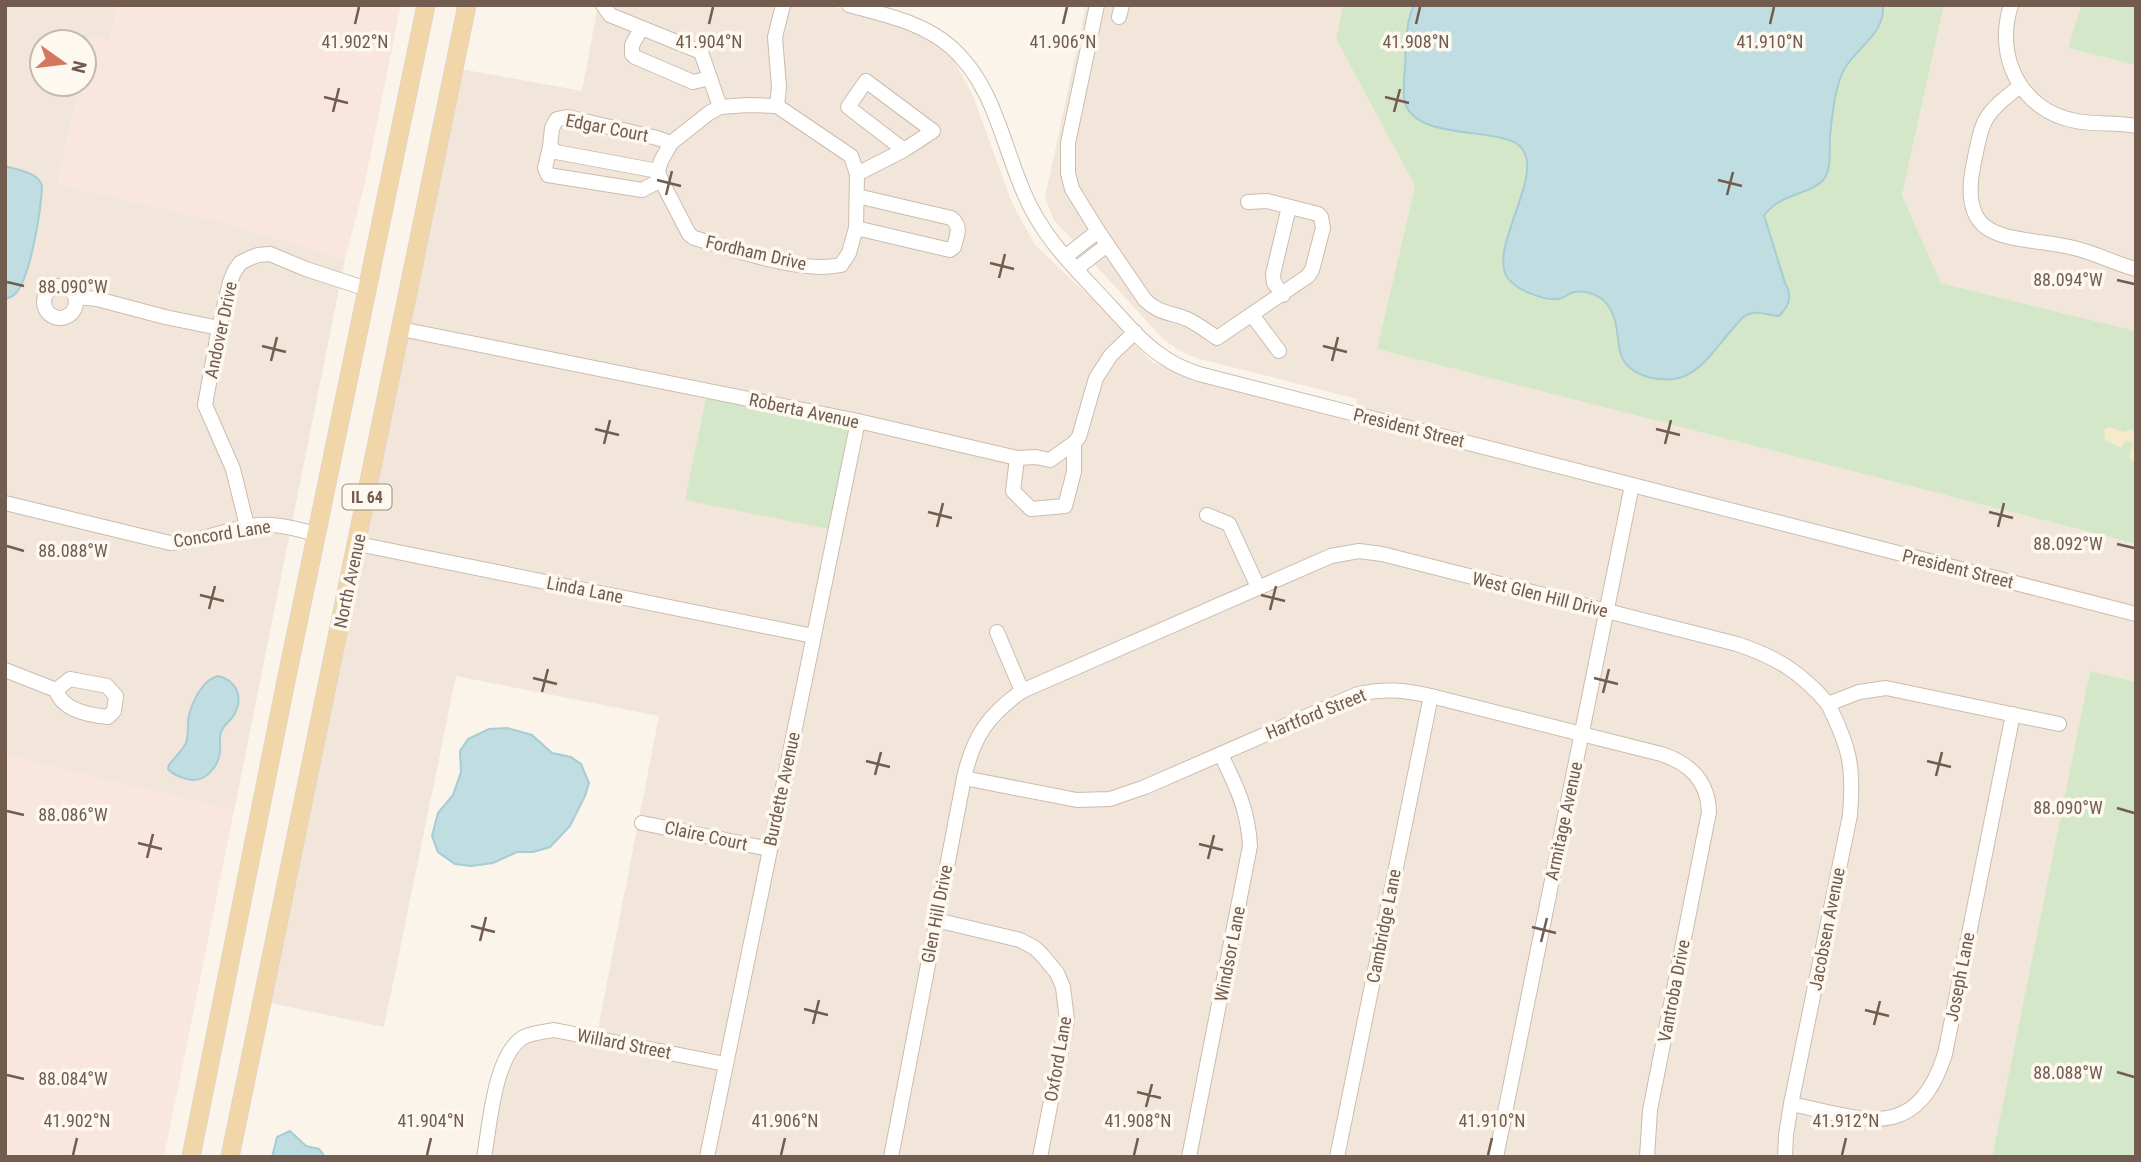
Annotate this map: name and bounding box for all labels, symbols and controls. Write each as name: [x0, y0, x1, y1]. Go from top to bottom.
north arrow: [28, 28, 98, 98]
text: 41.902°N: [321, 31, 389, 52]
text: 41.904°N: [675, 31, 743, 52]
text: 41.906°N: [1029, 31, 1097, 52]
text: 41.908°N: [1382, 31, 1450, 52]
text: 41.910°N: [1736, 31, 1804, 52]
text: N: [66, 59, 92, 75]
street label: Edgar Court: [564, 109, 650, 146]
street label: Fordham Drive: [704, 231, 808, 274]
text: 88.094°W: [2033, 269, 2103, 290]
text: 88.090°W: [38, 276, 108, 297]
street label: Andover Drive: [200, 280, 241, 380]
street label: Roberta Avenue: [747, 389, 861, 432]
street label: President Street: [1351, 404, 1467, 451]
road number: IL 64: [342, 484, 392, 510]
street label: Concord Lane: [172, 515, 272, 552]
street label: North Avenue: [329, 532, 370, 630]
text: 88.092°W: [2033, 533, 2103, 554]
text: 88.088°W: [38, 540, 108, 561]
street label: President Street: [1900, 545, 2016, 592]
street label: West Glen Hill Drive: [1470, 567, 1610, 622]
street label: Linda Lane: [545, 572, 625, 607]
street label: Hartford Street: [1263, 684, 1369, 743]
street label: Burdette Avenue: [759, 730, 804, 848]
street label: Armitage Avenue: [1541, 760, 1586, 882]
text: 88.090°W: [2033, 797, 2103, 818]
text: 88.086°W: [38, 804, 108, 825]
street label: Claire Court: [663, 816, 749, 855]
street label: Glen Hill Drive: [917, 863, 956, 965]
street label: Jacobsen Avenue: [1804, 866, 1849, 992]
street label: Cambridge Lane: [1362, 867, 1405, 985]
street label: Windsor Lane: [1210, 904, 1249, 1003]
street label: Joseph Lane: [1941, 931, 1978, 1023]
street label: Vantroba Drive: [1653, 938, 1694, 1044]
street label: Oxford Lane: [1040, 1015, 1075, 1103]
street label: Willard Street: [575, 1024, 673, 1063]
text: 88.088°W: [2033, 1062, 2103, 1083]
text: 88.084°W: [38, 1068, 108, 1089]
text: 41.902°N: [43, 1110, 111, 1131]
text: 41.904°N: [397, 1110, 465, 1131]
text: 41.906°N: [751, 1110, 819, 1131]
text: 41.908°N: [1104, 1110, 1172, 1131]
text: 41.910°N: [1458, 1110, 1526, 1131]
text: 41.912°N: [1812, 1110, 1880, 1131]

